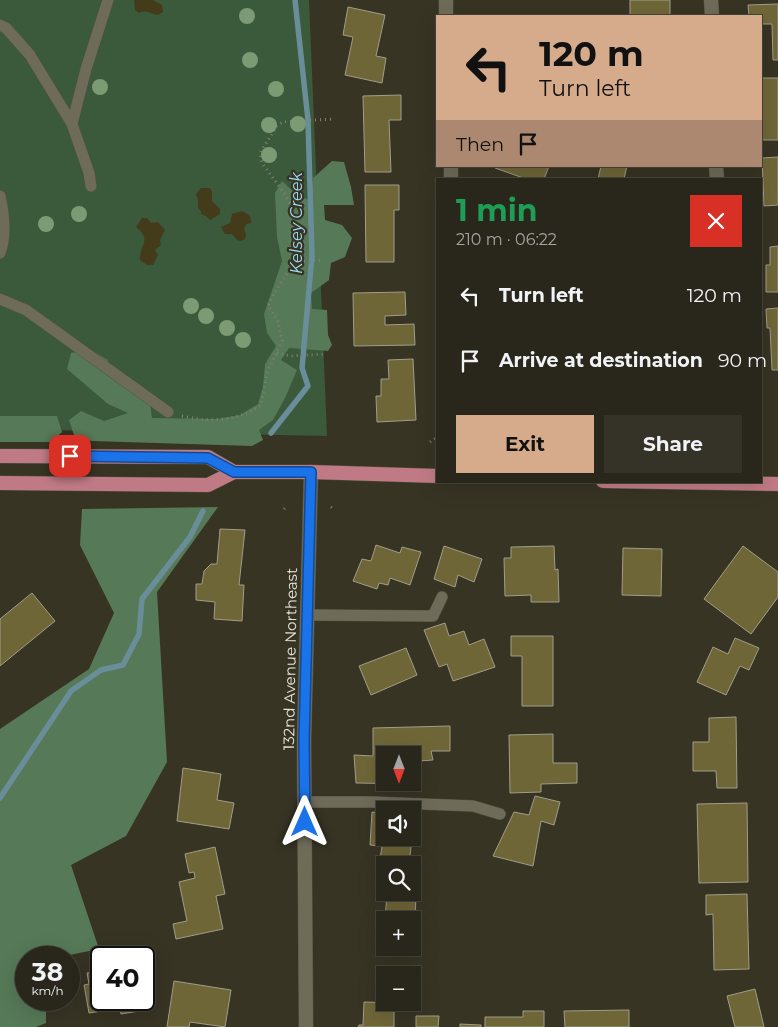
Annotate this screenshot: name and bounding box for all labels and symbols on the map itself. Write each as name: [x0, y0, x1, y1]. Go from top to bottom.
water label: Kelsey Creek: [287, 171, 306, 274]
pin: [49, 435, 91, 477]
street label: 132nd Avenue Northeast: [279, 568, 301, 750]
north arrow: [376, 746, 421, 791]
position arrow: [278, 795, 330, 847]
speed limit sign: 40: [90, 946, 155, 1011]

